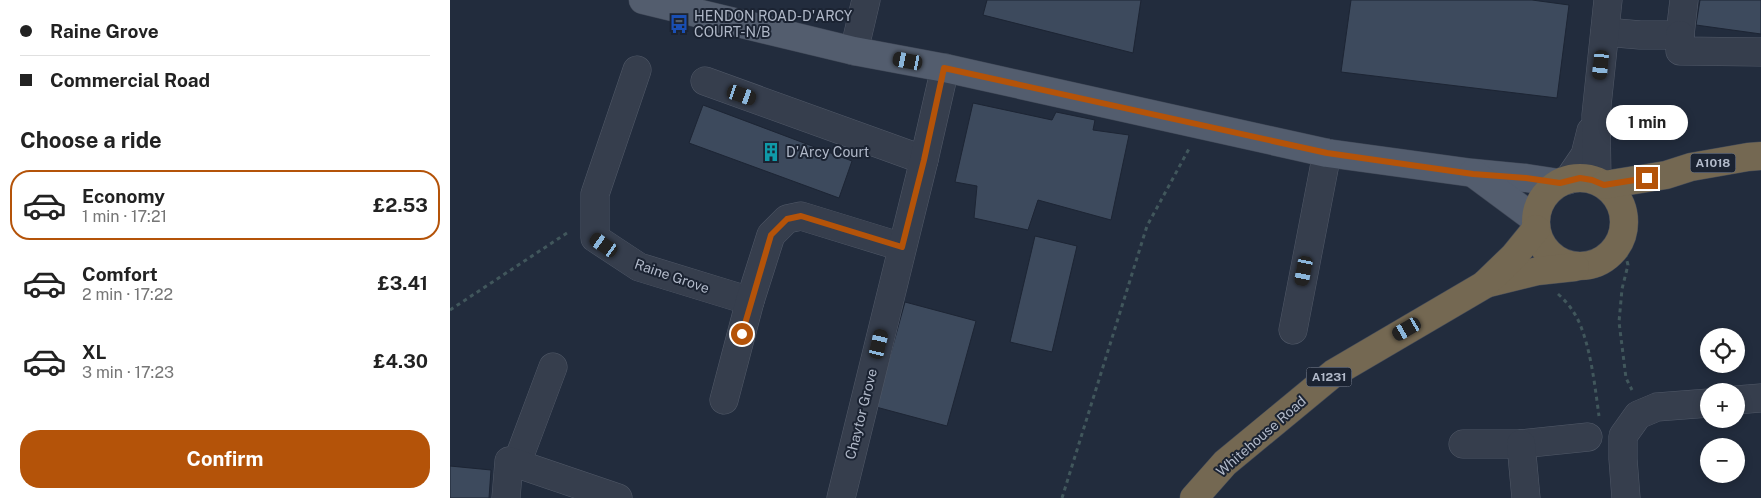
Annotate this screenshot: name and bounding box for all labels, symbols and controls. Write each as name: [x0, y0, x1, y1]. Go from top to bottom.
place label: HENDON ROAD-D'ARCY COURT-N/B: [694, 8, 853, 40]
bus stop icon: HENDON ROAD-D'ARCY COURT-N/B: [668, 13, 690, 35]
text: Raine Grove: [50, 20, 159, 42]
car: [1591, 49, 1610, 81]
car: [891, 51, 924, 71]
text: Commercial Road: [50, 69, 210, 91]
car: [725, 83, 758, 107]
callout: 1 min: [1606, 106, 1688, 140]
text: 1 min: [1628, 113, 1666, 132]
text: Choose a ride: [20, 127, 162, 153]
building icon: D'Arcy Court: [760, 141, 782, 163]
place label: D'Arcy Court: [786, 144, 869, 160]
road number: A1018: [1690, 154, 1736, 172]
route end: [1636, 167, 1658, 189]
icon: car: [22, 183, 67, 228]
text: Economy: [82, 185, 165, 207]
text: £2.53: [373, 194, 428, 216]
text: 1 min · 17:21: [82, 207, 167, 226]
car: [587, 230, 620, 260]
car: [1293, 255, 1314, 287]
street label: Raine Grove: [632, 256, 712, 296]
icon: car: [22, 261, 67, 306]
text: Comfort: [82, 263, 158, 285]
text: £3.41: [377, 272, 428, 294]
text: 2 min · 17:22: [82, 285, 173, 304]
car: [1390, 315, 1423, 343]
route start: [731, 323, 753, 345]
car: [868, 328, 889, 360]
map controls: [1700, 328, 1745, 483]
button: locate: [1700, 328, 1745, 373]
icon: car: [22, 339, 67, 384]
text: XL: [82, 341, 107, 363]
text: £4.30: [373, 350, 428, 372]
text: 3 min · 17:23: [82, 363, 174, 382]
street label: Chaytor Grove: [842, 367, 880, 461]
road number: A1231: [1306, 368, 1352, 387]
button: +: [1700, 383, 1745, 428]
street label: Whitehouse Road: [1213, 393, 1309, 479]
button: Confirm: [20, 430, 430, 488]
button: −: [1700, 438, 1745, 483]

